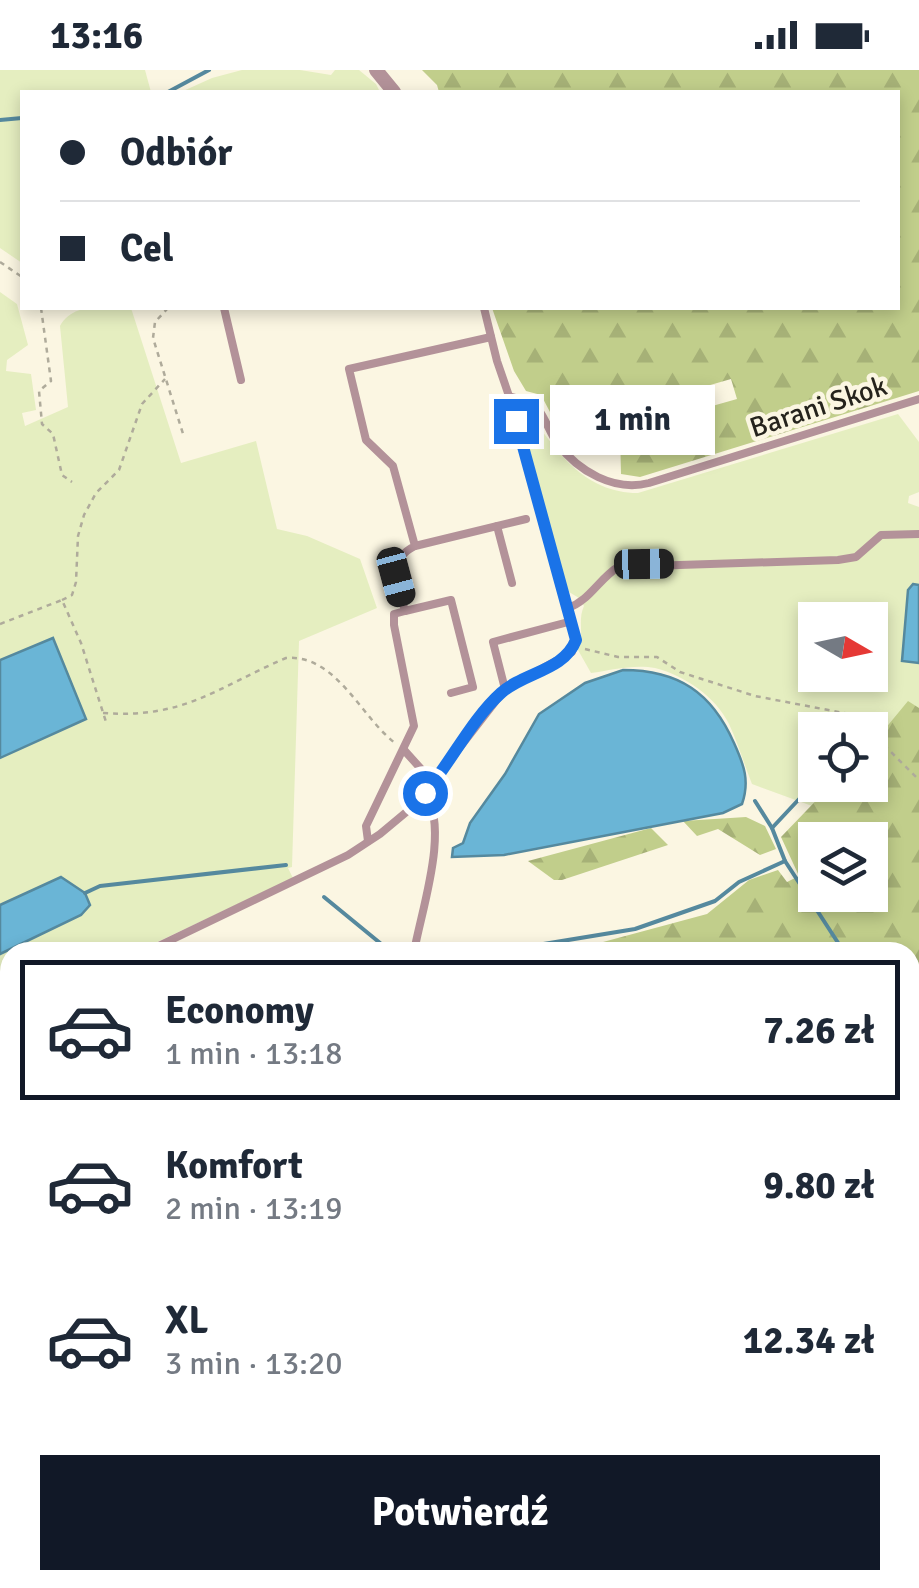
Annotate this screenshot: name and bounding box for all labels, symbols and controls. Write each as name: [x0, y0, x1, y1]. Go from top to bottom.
text: 13:16: [50, 12, 143, 59]
text: Odbiór: [120, 129, 232, 176]
text: Cel: [120, 225, 174, 272]
street label: Barani Skok: [745, 369, 891, 445]
callout: 1 min: [551, 386, 716, 456]
route end: [494, 399, 539, 444]
text: 1 min: [594, 400, 671, 439]
car: [374, 544, 418, 610]
car: [614, 548, 674, 580]
north arrow: [798, 602, 888, 692]
map controls: [798, 602, 888, 912]
button: locate: [798, 712, 888, 802]
route start: [403, 771, 448, 816]
button: layers: [798, 822, 888, 912]
icon: car: [45, 985, 135, 1075]
text: Economy: [165, 987, 314, 1034]
text: 7.26 zł: [763, 1007, 875, 1054]
text: 1 min · 13:18: [165, 1034, 343, 1073]
icon: car: [45, 1140, 135, 1230]
text: Komfort: [165, 1142, 303, 1189]
text: 9.80 zł: [763, 1162, 875, 1209]
text: 2 min · 13:19: [165, 1189, 343, 1228]
icon: car: [45, 1295, 135, 1385]
text: XL: [165, 1297, 208, 1344]
text: 12.34 zł: [743, 1317, 875, 1364]
text: 3 min · 13:20: [165, 1344, 343, 1383]
button: Potwierdź: [40, 1455, 880, 1570]

